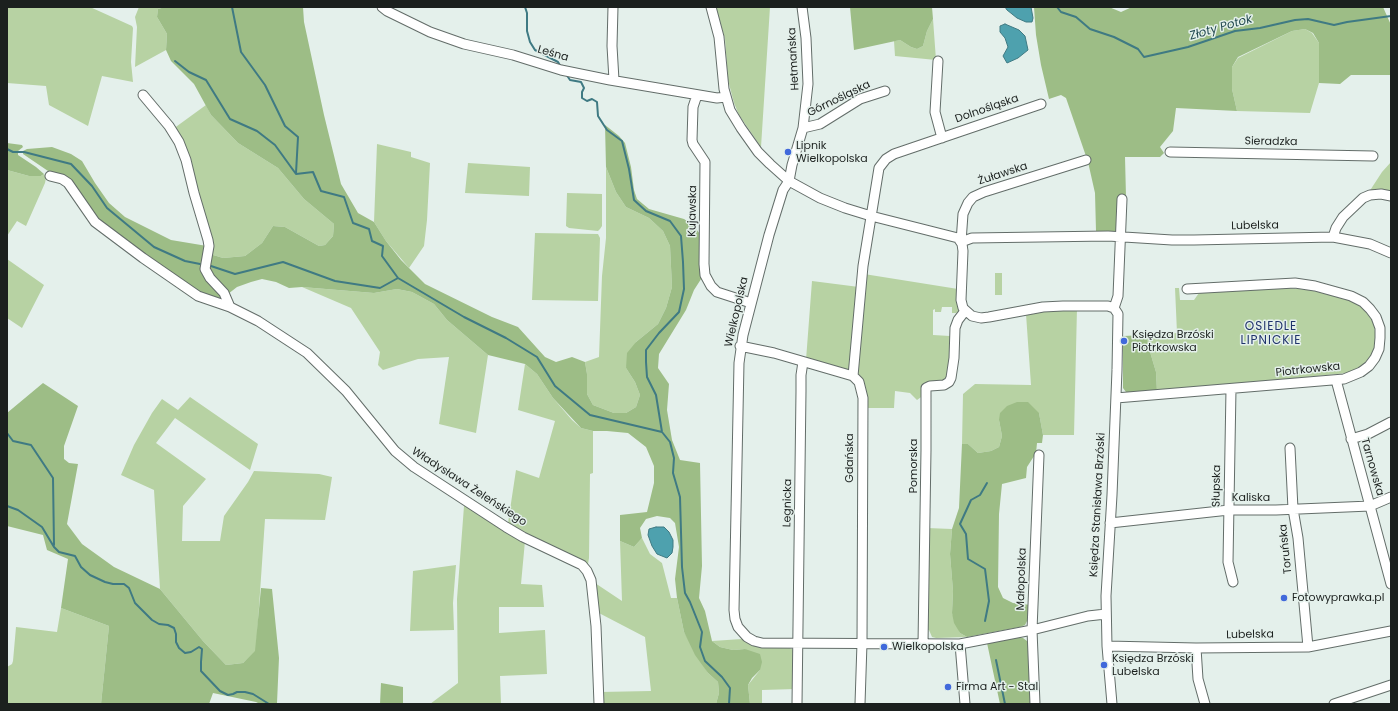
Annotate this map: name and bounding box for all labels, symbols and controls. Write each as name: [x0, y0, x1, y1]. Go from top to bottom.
water label: Złoty Potok: [1188, 12, 1254, 44]
street label: Hetmańska: [786, 27, 802, 91]
street label: Leśna: [536, 43, 570, 65]
street label: Górnośląska: [805, 78, 873, 120]
street label: Dolnośląska: [953, 92, 1021, 126]
street label: Sieradzka: [1244, 135, 1298, 149]
place label: Lipnik Wielkopolska: [796, 139, 868, 165]
marker: Lipnik Wielkopolska: [783, 147, 793, 157]
street label: Żuławska: [977, 160, 1029, 188]
street label: Kujawska: [686, 185, 700, 237]
street label: Lubelska: [1231, 219, 1279, 233]
street label: Wielkopolska: [723, 276, 751, 348]
district label: OSIEDLE LIPNICKIE: [1240, 320, 1302, 348]
place label: Księdza Brzóski Piotrkowska: [1132, 328, 1214, 354]
marker: Księdza Brzóski Piotrkowska: [1119, 336, 1129, 346]
street label: Piotrkowska: [1275, 360, 1341, 380]
street label: Księdza Stanisława Brzóski: [1088, 432, 1108, 578]
street label: Gdańska: [843, 433, 857, 483]
street label: Tarnowska: [1357, 437, 1387, 497]
street label: Pomorska: [907, 439, 921, 493]
street label: Władysława Żeleńskiego: [409, 445, 529, 529]
street label: Słupska: [1210, 465, 1224, 507]
street label: Legnicka: [781, 479, 795, 527]
street label: Kaliska: [1232, 491, 1270, 505]
street label: Toruńska: [1277, 523, 1295, 575]
street label: Małopolska: [1014, 547, 1030, 611]
place label: Fotowyprawka.pl: [1292, 591, 1384, 605]
marker: Fotowyprawka.pl: [1279, 593, 1289, 603]
street label: Lubelska: [1226, 628, 1274, 642]
place label: Wielkopolska: [892, 640, 964, 654]
marker: Wielkopolska: [879, 642, 889, 652]
place label: Księdza Brzóski Lubelska: [1112, 652, 1194, 678]
marker: Księdza Brzóski Lubelska: [1099, 660, 1109, 670]
place label: Firma Art - Stal: [956, 680, 1038, 694]
marker: Firma Art - Stal: [943, 682, 953, 692]

